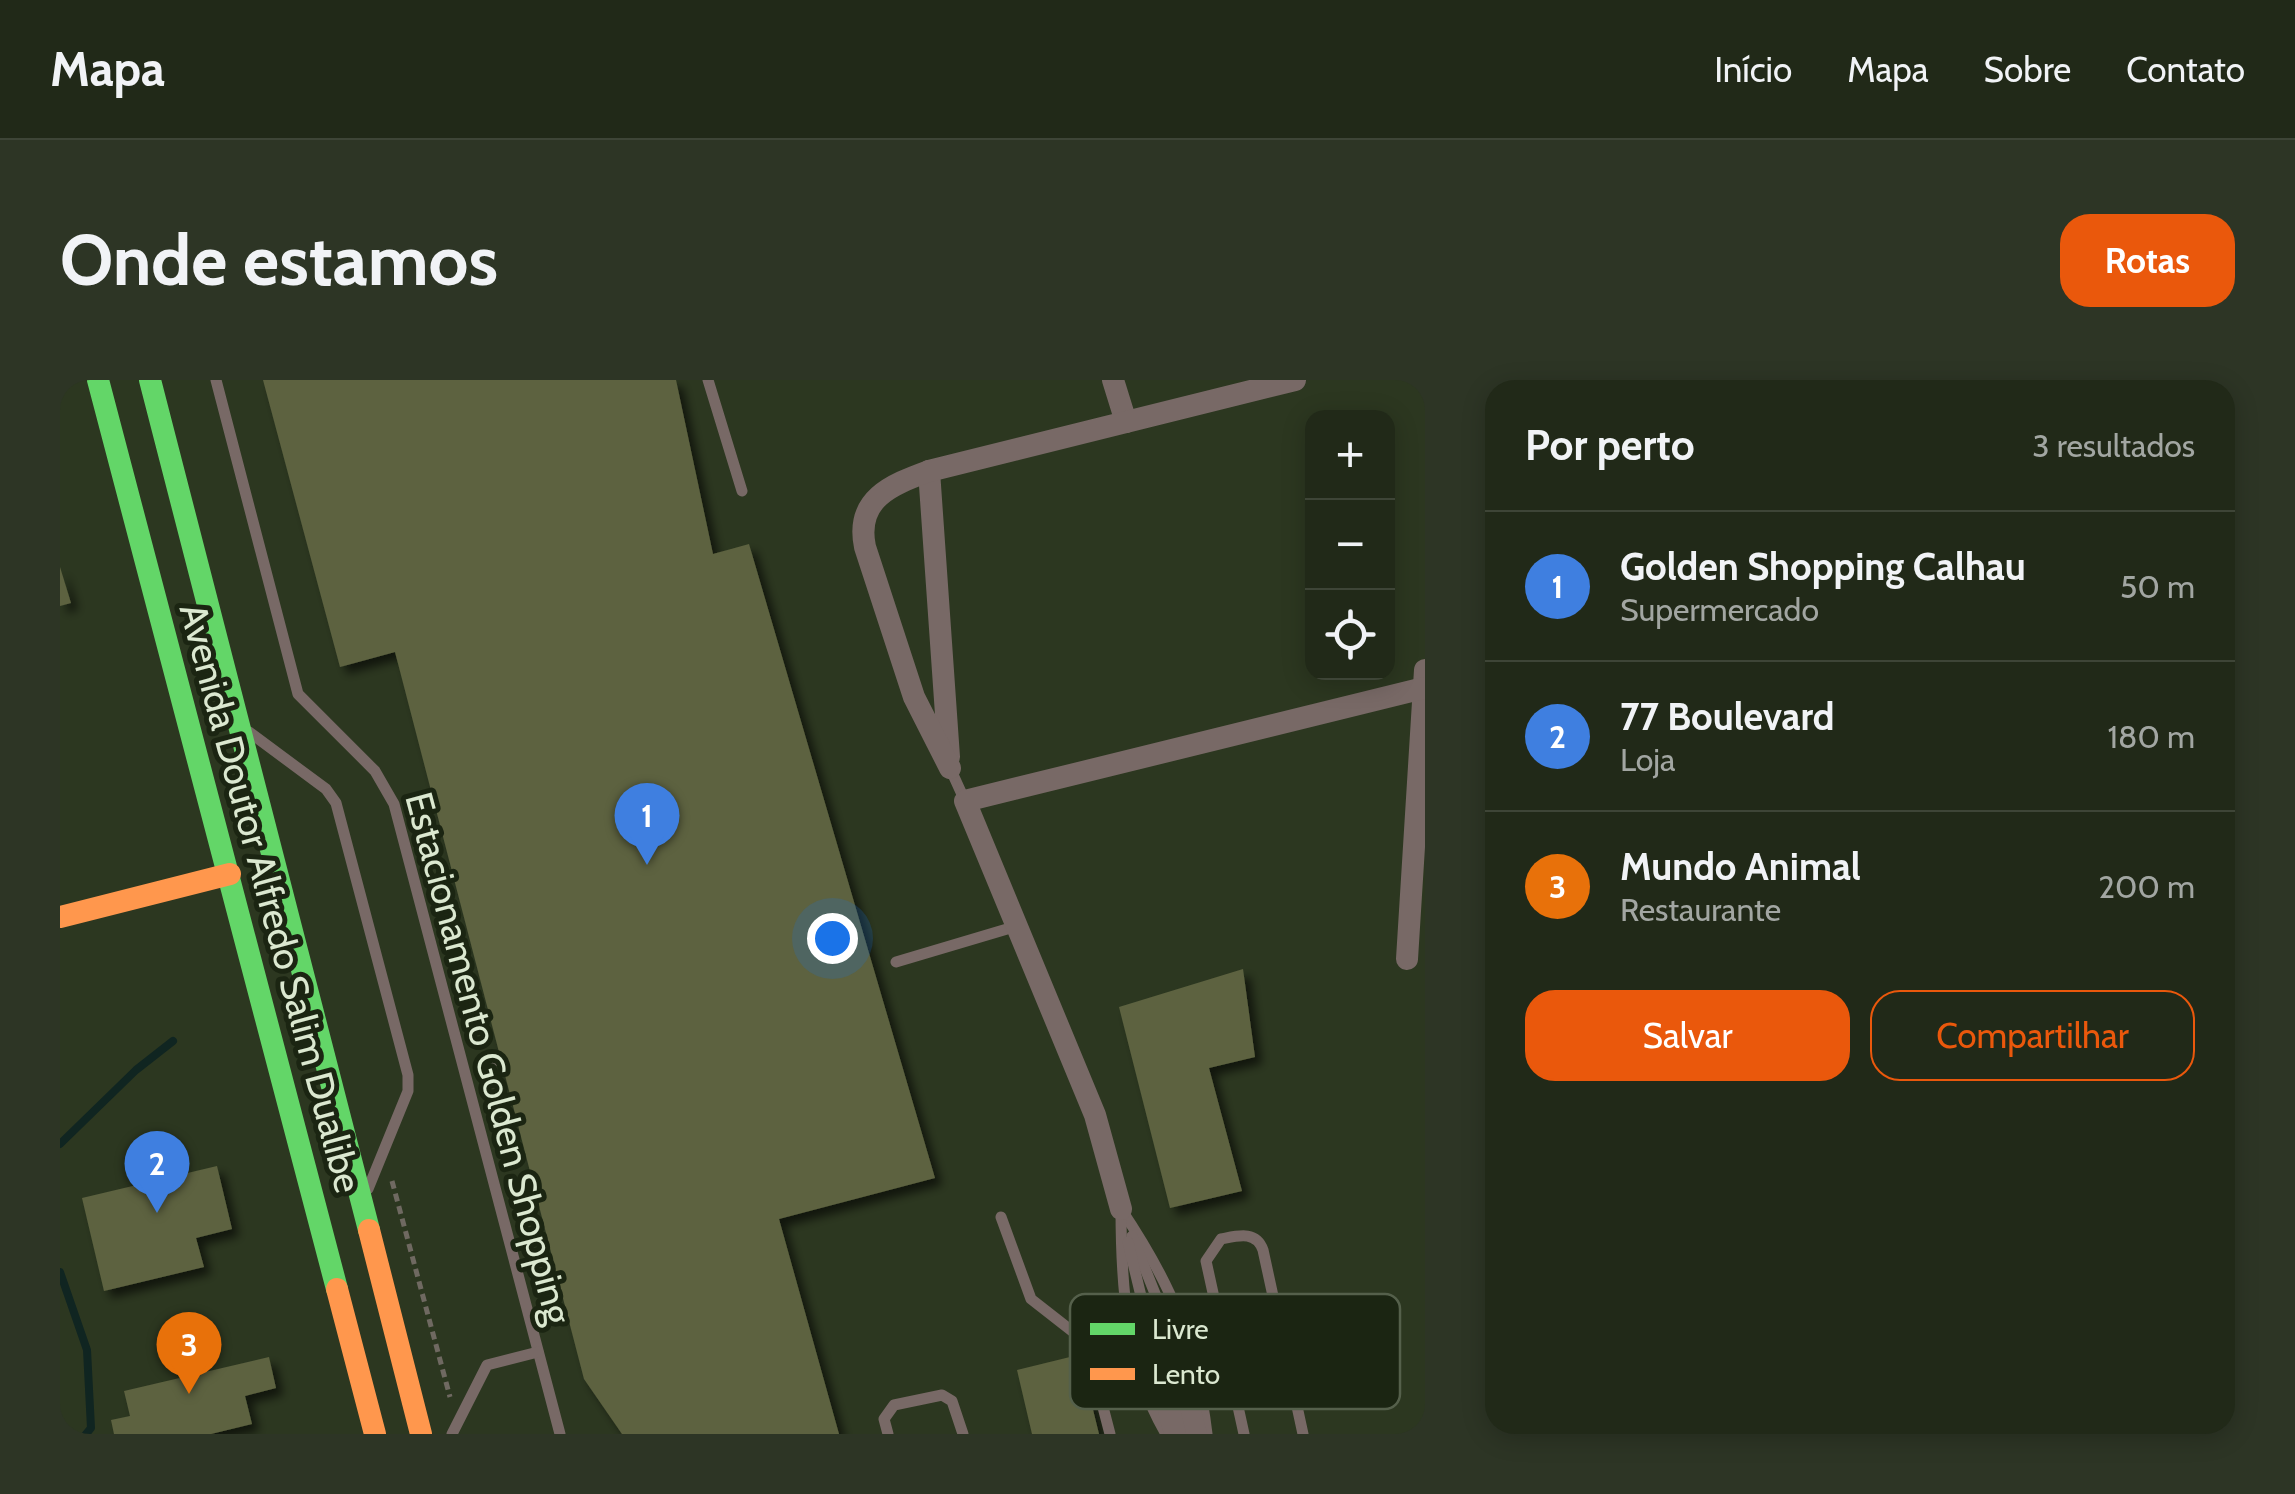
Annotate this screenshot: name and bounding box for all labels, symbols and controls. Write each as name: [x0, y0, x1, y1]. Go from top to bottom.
text: Mapa: [50, 40, 165, 98]
text: Início: [1714, 48, 1792, 91]
text: Mapa: [1847, 48, 1929, 91]
text: Sobre: [1984, 48, 2071, 91]
text: Contato: [2126, 48, 2245, 91]
button: Rotas: [2060, 214, 2235, 307]
text: Onde estamos: [60, 217, 498, 303]
map controls: [1305, 410, 1395, 680]
button: +: [1305, 410, 1395, 500]
text: Por perto: [1525, 419, 1695, 471]
text: 3 resultados: [2032, 426, 2195, 465]
button: −: [1305, 500, 1395, 590]
text: Golden Shopping Calhau: [1620, 543, 2026, 590]
text: 1: [1552, 567, 1563, 606]
text: 50 m: [2120, 567, 2195, 606]
button: locate: [1305, 590, 1395, 680]
text: Supermercado: [1620, 590, 1819, 629]
street label: Avenida Doutor Alfredo Salim Dualibe: [170, 598, 372, 1198]
text: 77 Boulevard: [1620, 693, 1834, 740]
text: 2: [1549, 717, 1566, 756]
text: 180 m: [2108, 717, 2195, 756]
text: Loja: [1620, 740, 1675, 779]
pin: 1: [614, 782, 680, 865]
street label: Estacionamento Golden Shopping: [395, 787, 583, 1330]
text: Mundo Animal: [1620, 843, 1861, 890]
text: 3: [1549, 867, 1566, 906]
text: 200 m: [2098, 867, 2195, 906]
text: Restaurante: [1620, 890, 1781, 929]
your location: [807, 913, 858, 964]
button: Salvar: [1525, 990, 1850, 1081]
button: Compartilhar: [1870, 990, 2195, 1081]
pin: 2: [124, 1130, 190, 1213]
legend: [1070, 1294, 1400, 1409]
pin: 3: [156, 1312, 222, 1394]
text: Livre: [1152, 1312, 1209, 1346]
text: Lento: [1152, 1357, 1220, 1391]

